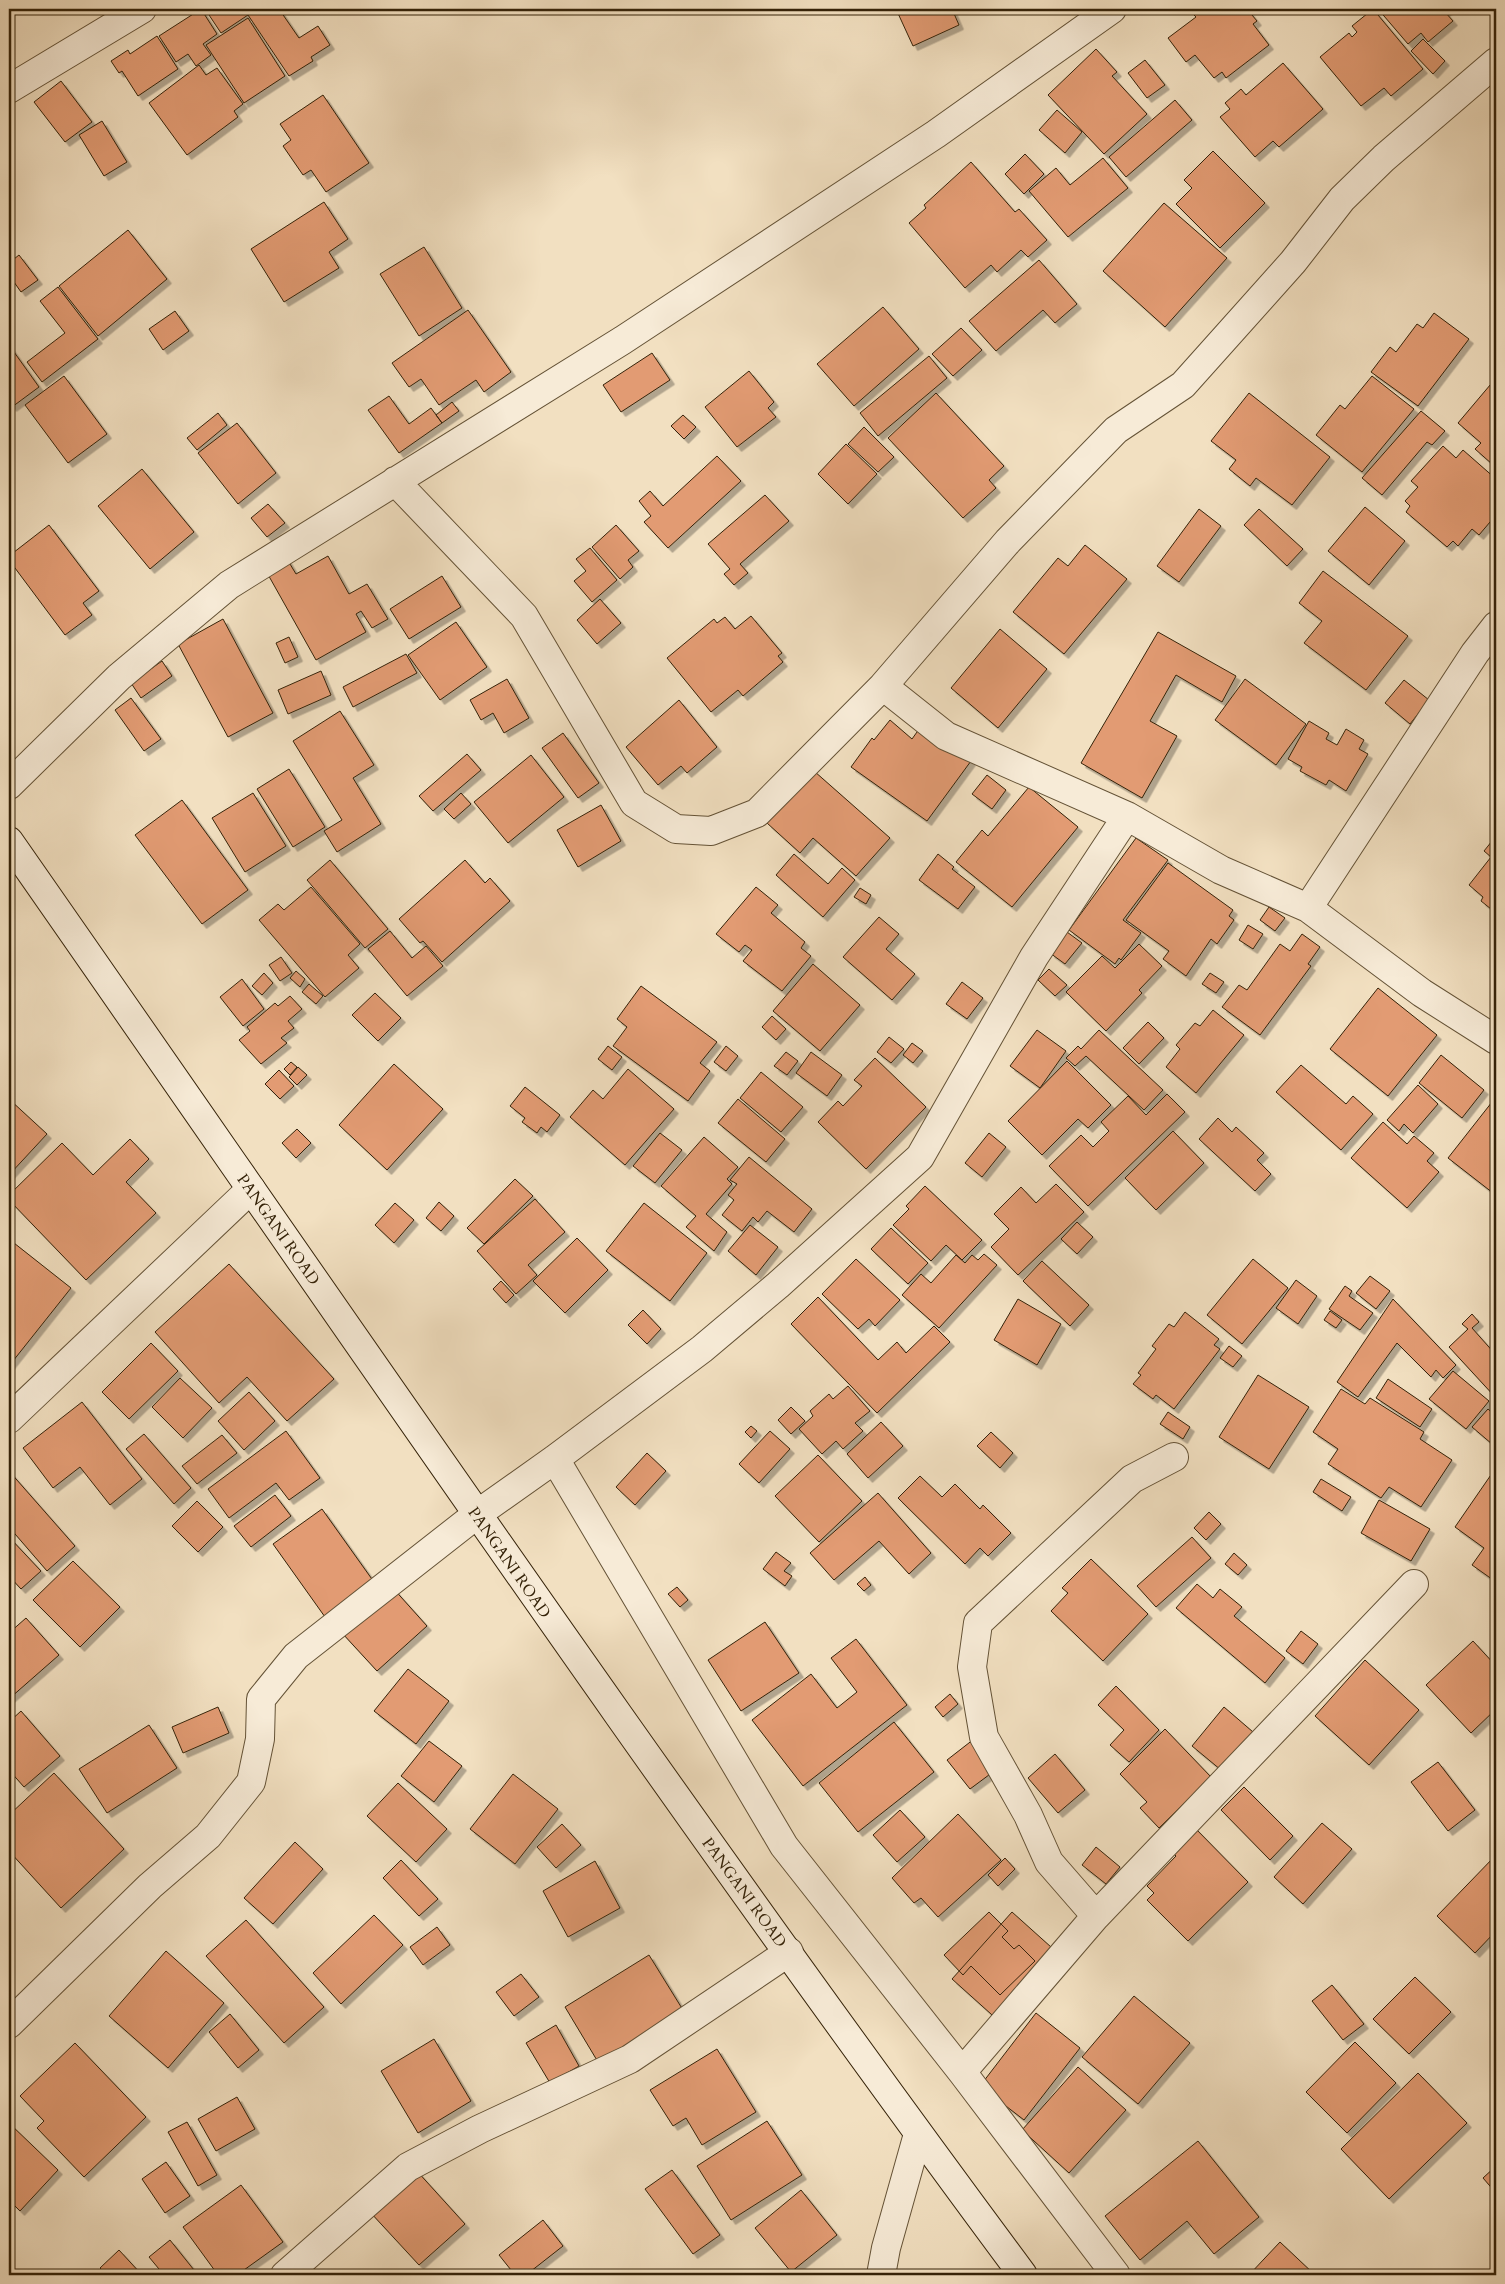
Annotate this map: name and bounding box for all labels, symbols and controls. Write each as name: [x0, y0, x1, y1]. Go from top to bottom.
street label: PANGANI ROAD: [232, 1170, 325, 1290]
street label: PANGANI ROAD: [463, 1503, 556, 1623]
street label: PANGANI ROAD: [697, 1833, 792, 1952]

